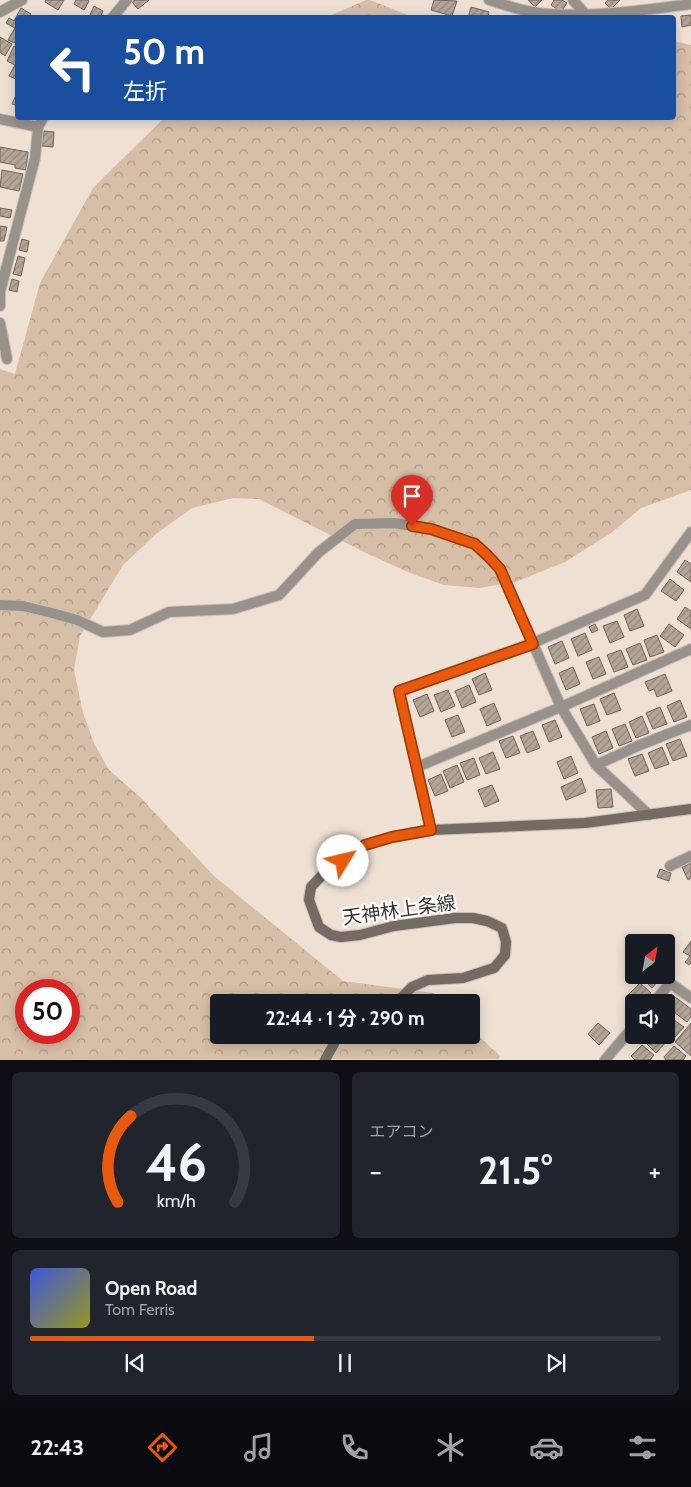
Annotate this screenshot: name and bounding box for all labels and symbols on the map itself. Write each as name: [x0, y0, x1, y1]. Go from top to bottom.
pin: [391, 475, 433, 526]
position arrow: [316, 834, 368, 886]
street label: 天神林上条線: [341, 891, 457, 929]
north arrow: [625, 934, 675, 984]
speed limit sign: 50: [15, 979, 80, 1044]

